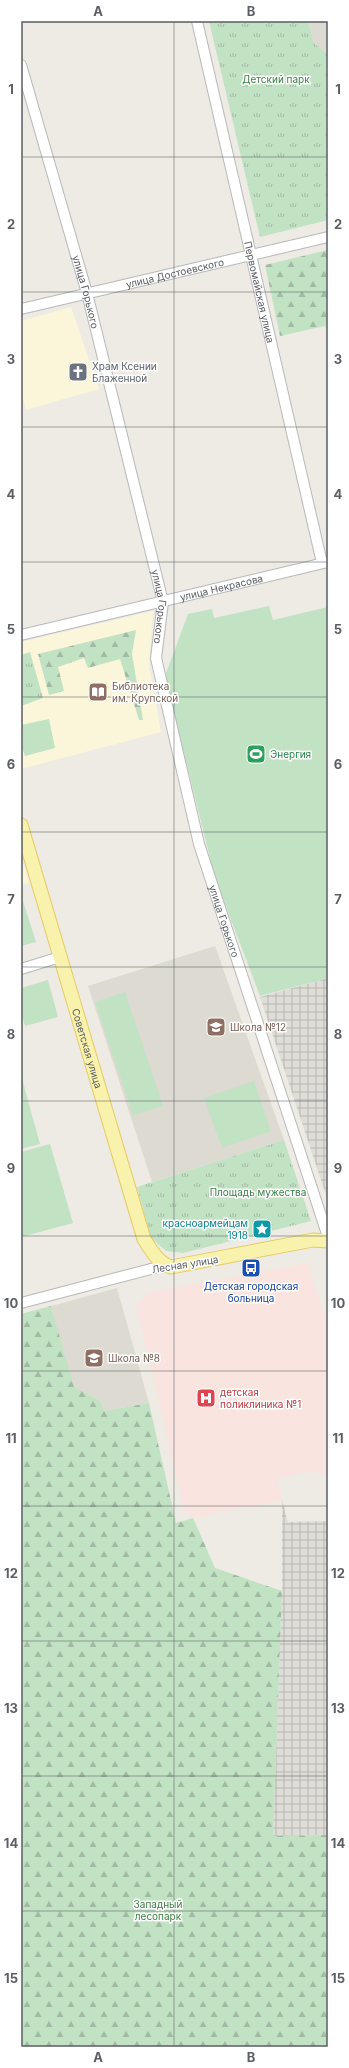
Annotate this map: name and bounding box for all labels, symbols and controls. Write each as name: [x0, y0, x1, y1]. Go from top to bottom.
text: A: [93, 3, 103, 19]
text: B: [247, 3, 256, 19]
park label: Детский парк: [242, 73, 310, 85]
text: 1: [8, 81, 14, 97]
text: 1: [335, 81, 341, 97]
text: 2: [7, 216, 15, 232]
text: 2: [334, 216, 342, 232]
street label: Первомайская улица: [242, 240, 277, 344]
street label: улица Горького: [70, 254, 102, 330]
street label: улица Достоевского: [125, 256, 225, 290]
text: 3: [7, 351, 15, 367]
text: 3: [334, 351, 342, 367]
place label: Храм Ксении Блаженной: [92, 360, 157, 384]
church icon: Храм Ксении Блаженной: [67, 361, 89, 383]
text: 4: [7, 486, 16, 502]
text: 4: [334, 486, 343, 502]
street label: улица Горького: [149, 568, 169, 645]
street label: улица Некрасова: [179, 572, 264, 603]
text: 5: [7, 621, 15, 637]
text: 5: [334, 621, 342, 637]
place label: Библиотека им. Крупской: [112, 680, 178, 704]
library icon: Библиотека им. Крупской: [87, 681, 109, 703]
sports icon: Энергия: [245, 743, 267, 765]
place label: Энергия: [270, 748, 311, 760]
text: 6: [7, 756, 15, 772]
text: 6: [334, 756, 342, 772]
street label: улица Горького: [207, 883, 242, 959]
text: 7: [7, 891, 15, 907]
text: 7: [334, 891, 342, 907]
street label: Советская улица: [70, 1007, 105, 1090]
school or university icon: Школа №12: [205, 1016, 227, 1038]
place label: Школа №12: [230, 1021, 286, 1033]
text: 8: [7, 1026, 15, 1042]
text: 8: [334, 1026, 342, 1042]
text: 9: [7, 1160, 15, 1176]
text: 9: [334, 1160, 342, 1176]
park label: Площадь мужества: [210, 1186, 306, 1198]
place label: красноармейцам 1918: [163, 1217, 248, 1241]
place icon: красноармейцам 1918: [251, 1218, 273, 1240]
street label: Лесная улица: [151, 1253, 219, 1275]
bus stop icon: Детская городская больница: [240, 1257, 262, 1279]
place label: Детская городская больница: [204, 1280, 298, 1304]
text: 10: [4, 1295, 18, 1311]
text: 10: [331, 1295, 345, 1311]
school or university icon: Школа №8: [83, 1347, 105, 1369]
place label: Школа №8: [108, 1352, 160, 1364]
place label: детская поликлиника №1: [220, 1386, 301, 1410]
hospital icon: детская поликлиника №1: [195, 1387, 217, 1409]
text: 11: [5, 1430, 17, 1446]
text: 11: [332, 1430, 344, 1446]
text: 12: [4, 1565, 18, 1581]
text: 12: [331, 1565, 345, 1581]
text: 13: [4, 1700, 18, 1716]
text: 13: [331, 1700, 345, 1716]
text: 14: [4, 1835, 18, 1851]
text: 14: [331, 1835, 345, 1851]
park label: Западный лесопарк: [134, 1898, 182, 1922]
text: 15: [4, 1970, 18, 1986]
text: 15: [331, 1970, 345, 1986]
text: A: [93, 2049, 103, 2065]
text: B: [247, 2049, 256, 2065]

